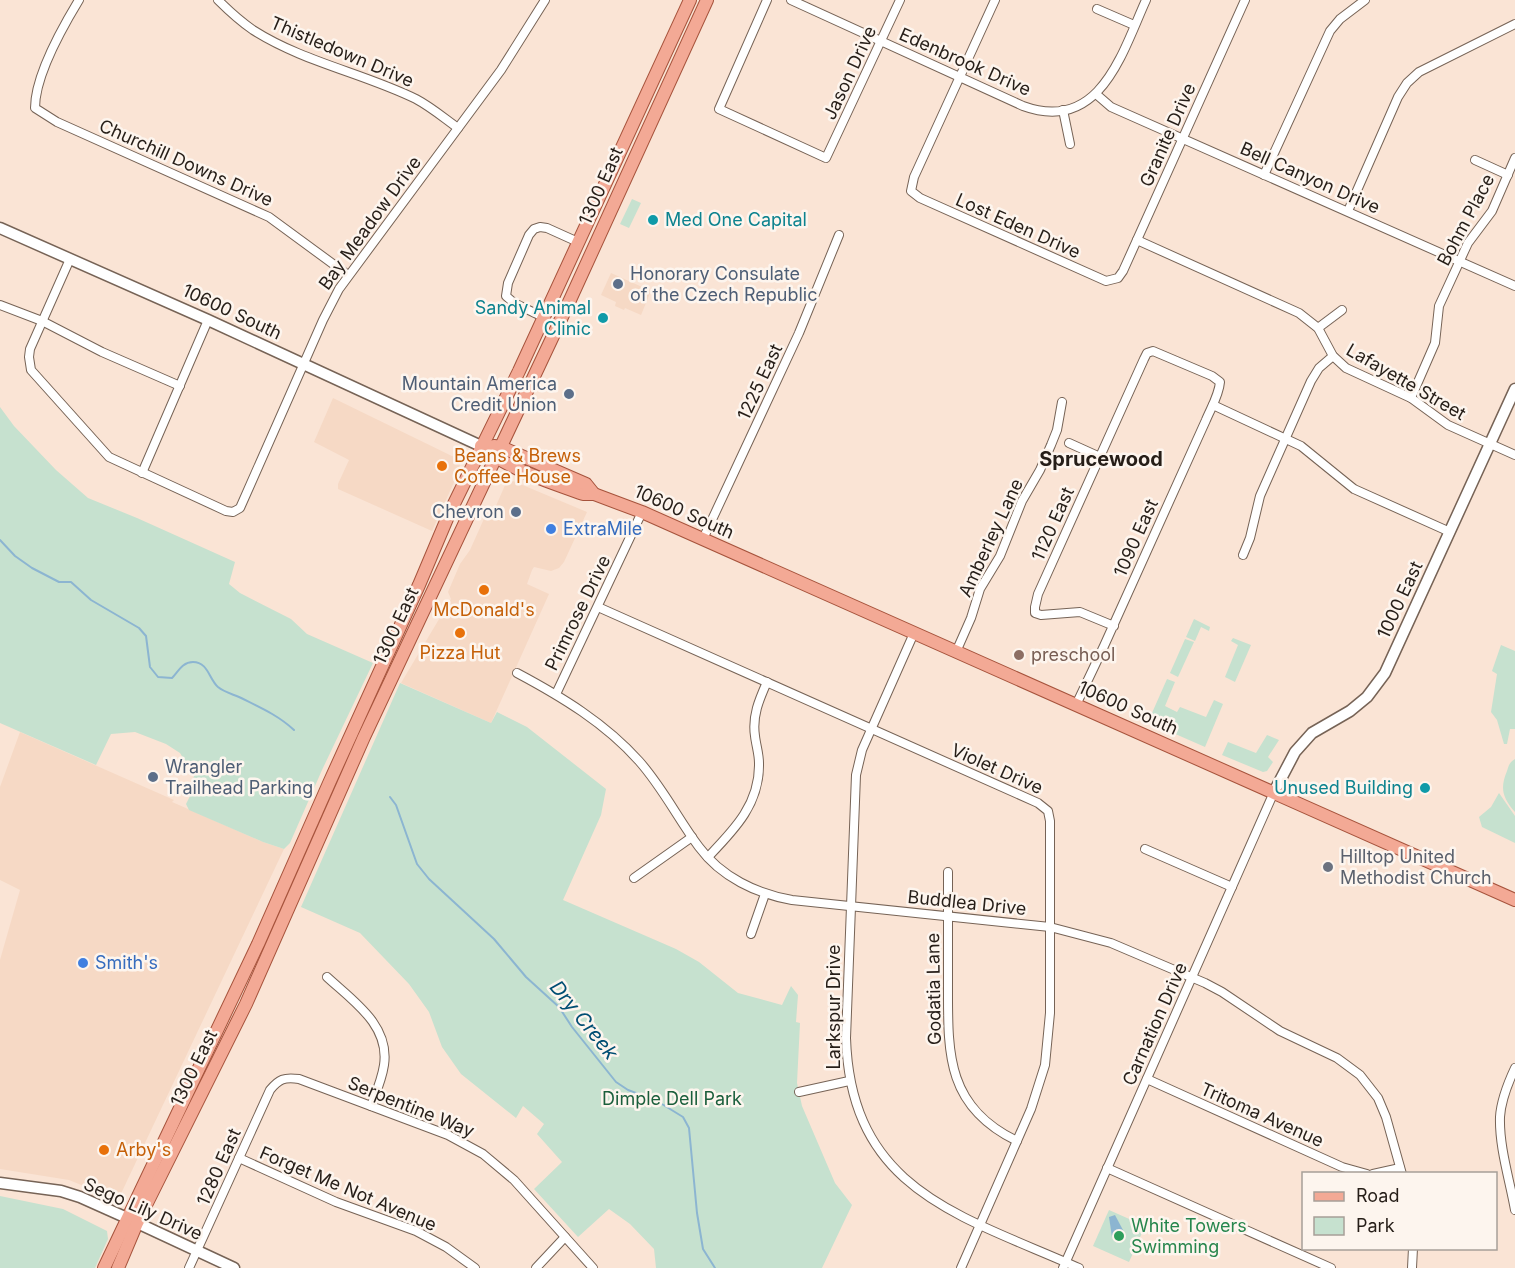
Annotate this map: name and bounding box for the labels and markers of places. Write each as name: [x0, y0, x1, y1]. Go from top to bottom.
place label: Med One Capital: [665, 209, 807, 230]
marker: Med One Capital: [646, 213, 660, 227]
place label: Honorary Consulate of the Czech Republic: [630, 263, 817, 305]
marker: Honorary Consulate of the Czech Republic: [611, 277, 625, 291]
place label: Sandy Animal Clinic: [475, 297, 591, 339]
marker: Sandy Animal Clinic: [596, 311, 610, 325]
place label: Mountain America Credit Union: [402, 373, 557, 415]
marker: Mountain America Credit Union: [562, 387, 576, 401]
place label: Beans & Brews Coffee House: [454, 445, 581, 487]
marker: Beans & Brews Coffee House: [435, 459, 449, 473]
place label: Chevron: [432, 501, 504, 522]
marker: Chevron: [509, 505, 523, 519]
place label: ExtraMile: [563, 518, 642, 539]
marker: ExtraMile: [544, 522, 558, 536]
marker: McDonald's: [477, 583, 491, 597]
place label: McDonald's: [433, 599, 535, 620]
marker: Pizza Hut: [453, 626, 467, 640]
place label: Pizza Hut: [420, 642, 501, 663]
place label: preschool: [1031, 644, 1115, 665]
marker: preschool: [1012, 648, 1026, 662]
place label: Wrangler Trailhead Parking: [165, 756, 313, 798]
marker: Wrangler Trailhead Parking: [146, 770, 160, 784]
place label: Unused Building: [1274, 777, 1413, 798]
marker: Unused Building: [1418, 781, 1432, 795]
place label: Hilltop United Methodist Church: [1340, 846, 1492, 888]
marker: Hilltop United Methodist Church: [1321, 860, 1335, 874]
place label: Smith's: [95, 952, 158, 973]
marker: Smith's: [76, 956, 90, 970]
place label: Arby's: [116, 1139, 171, 1160]
marker: Arby's: [97, 1143, 111, 1157]
place label: White Towers Swimming: [1131, 1215, 1247, 1257]
marker: White Towers Swimming: [1112, 1229, 1126, 1243]

